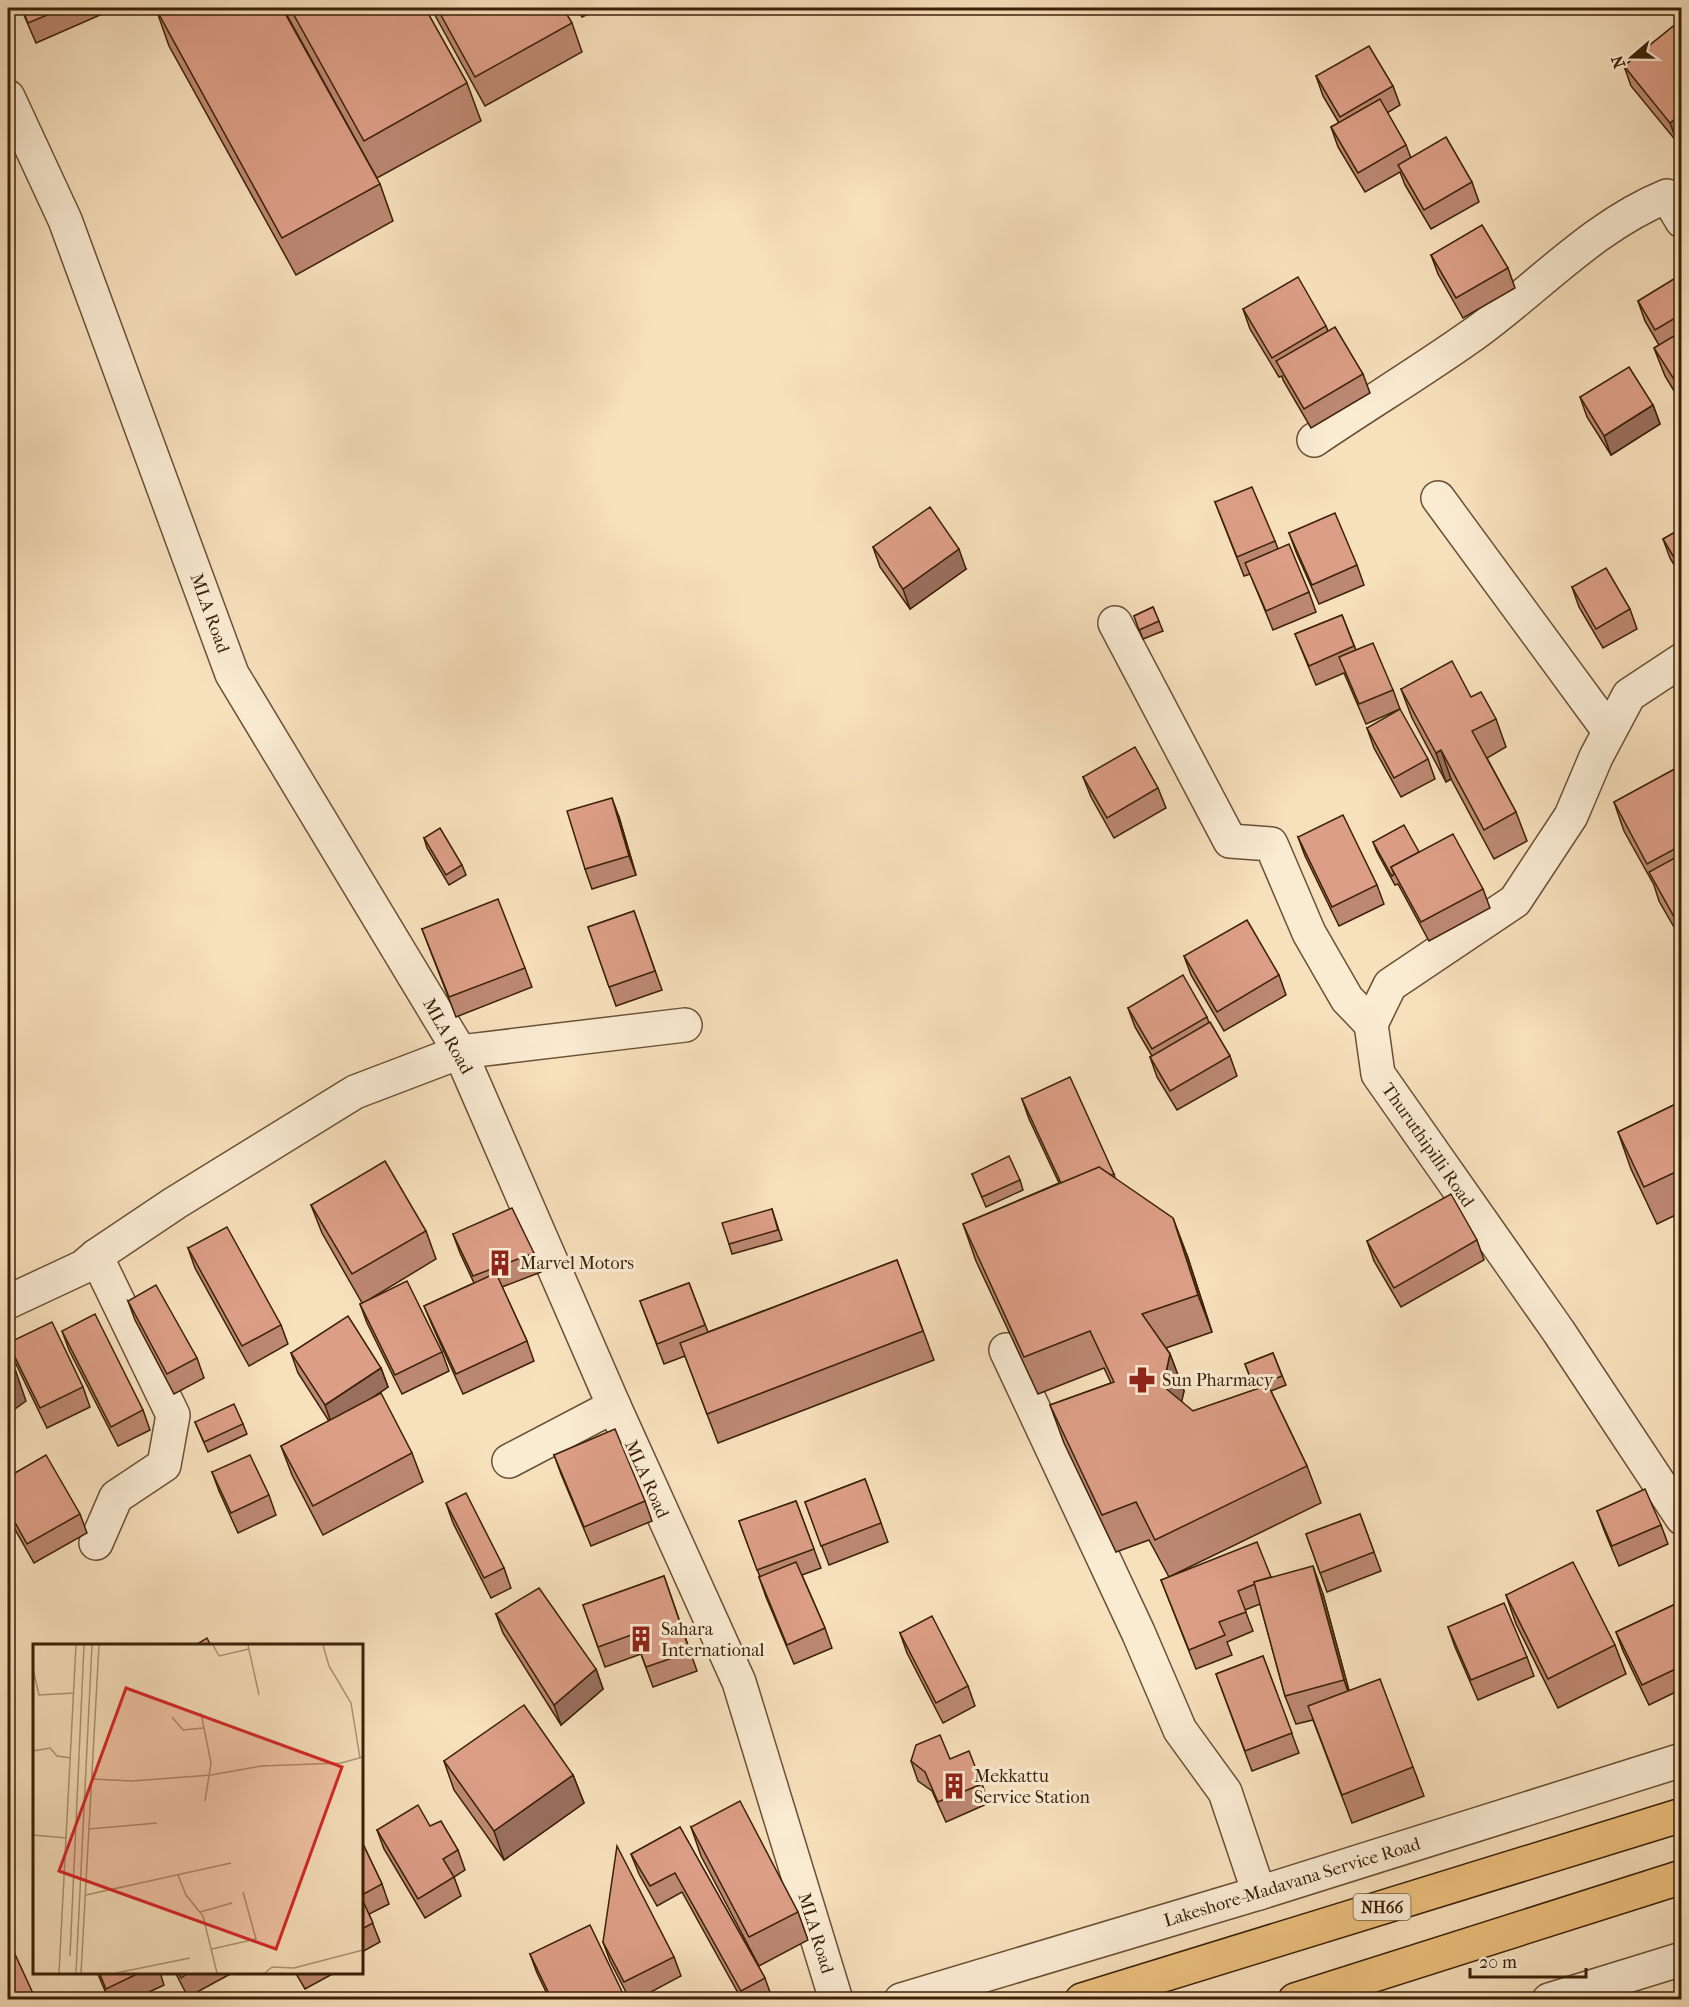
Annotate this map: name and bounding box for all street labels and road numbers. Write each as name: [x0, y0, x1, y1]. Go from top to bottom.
street label: MLA Road: [185, 570, 234, 656]
street label: MLA Road: [418, 995, 477, 1078]
street label: Thuruthipilli Road: [1377, 1079, 1478, 1211]
street label: MLA Road: [620, 1437, 673, 1522]
street label: Lakeshore-Madavana Service Road: [1161, 1833, 1423, 1932]
street label: MLA Road: [793, 1890, 838, 1976]
road number: NH66: [1354, 1894, 1410, 1920]

